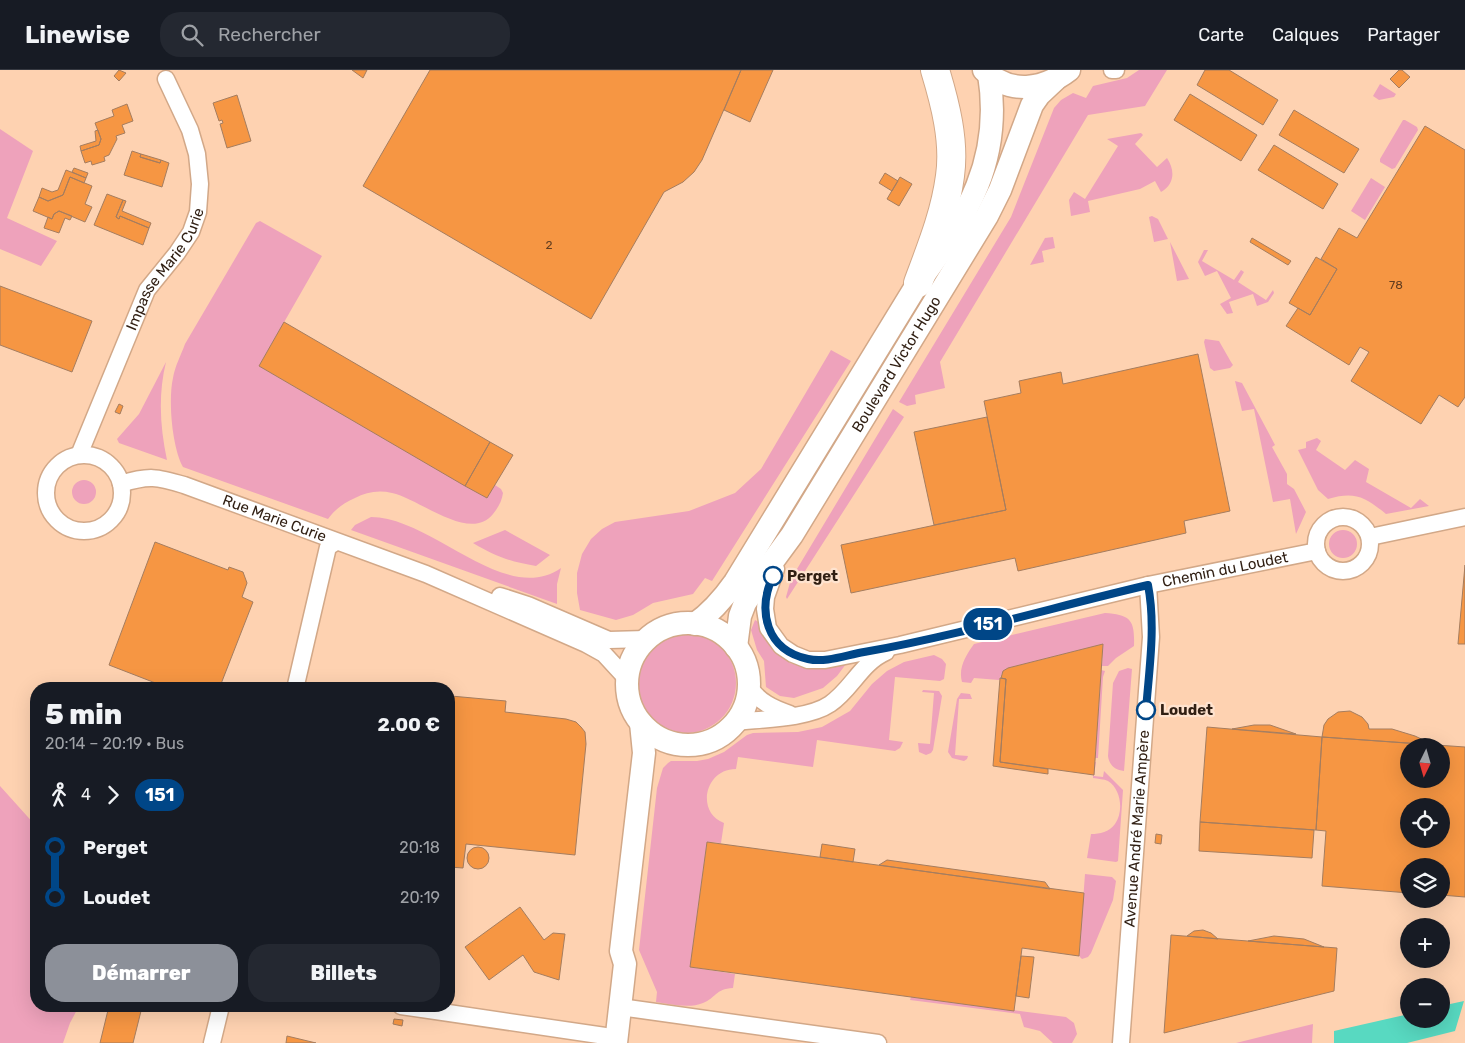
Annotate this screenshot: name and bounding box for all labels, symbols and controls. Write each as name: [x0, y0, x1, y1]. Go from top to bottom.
search box: [160, 12, 510, 57]
text: Linewise: [25, 21, 130, 49]
icon: search: [178, 21, 206, 49]
text: Rechercher: [218, 23, 321, 46]
text: Carte: [1198, 24, 1244, 46]
text: Calques: [1272, 24, 1339, 46]
text: Partager: [1367, 24, 1440, 46]
street label: Impasse Marie Curie: [122, 206, 208, 333]
house number: 2: [545, 238, 553, 252]
house number: 78: [1389, 278, 1403, 292]
street label: Boulevard Victor Hugo: [848, 293, 945, 436]
street label: Rue Marie Curie: [220, 491, 329, 546]
street label: Chemin du Loudet: [1160, 548, 1290, 591]
marker: Perget: [763, 566, 783, 586]
place label: Perget: [787, 567, 838, 585]
line badge: 151: [959, 608, 1017, 640]
text: 151: [973, 613, 1003, 635]
text: 5 min: [45, 698, 122, 731]
marker: Loudet: [1136, 700, 1156, 720]
place label: Loudet: [1160, 701, 1213, 719]
text: 2.00 €: [378, 713, 440, 736]
street label: Avenue André Marie Ampère: [1121, 729, 1153, 928]
text: 20:14 – 20:19 · Bus: [45, 734, 184, 753]
north arrow: [1400, 738, 1450, 788]
map controls: [1400, 738, 1450, 1028]
icon: walk: [45, 781, 73, 809]
icon: forward: [99, 781, 127, 809]
text: 151: [145, 784, 174, 806]
text: 4: [81, 785, 91, 804]
button: locate: [1400, 798, 1450, 848]
text: Perget: [83, 836, 148, 859]
text: 20:18: [399, 838, 440, 857]
button: layers: [1400, 858, 1450, 908]
text: Loudet: [83, 886, 150, 909]
text: 20:19: [400, 888, 440, 907]
button: +: [1400, 918, 1450, 968]
button: Démarrer: [45, 944, 238, 1002]
button: Billets: [248, 944, 440, 1002]
button: −: [1400, 978, 1450, 1028]

